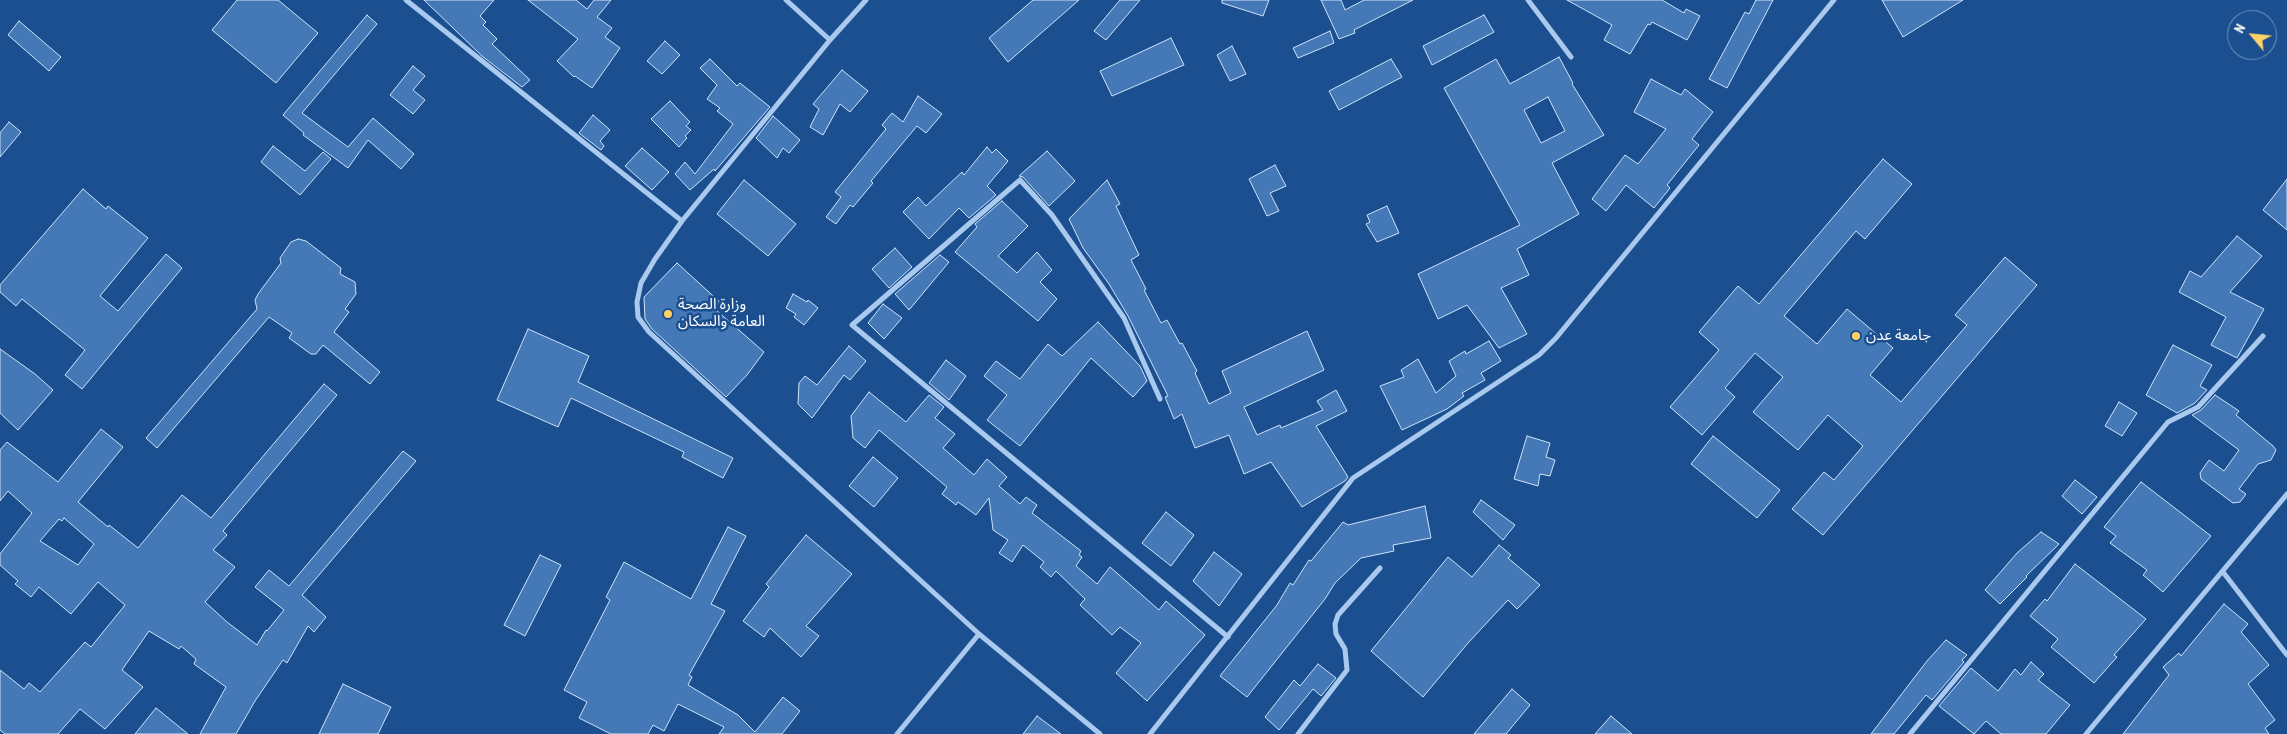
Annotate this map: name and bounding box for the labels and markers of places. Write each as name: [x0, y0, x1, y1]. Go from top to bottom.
place label: وزارة الصحة العامة والسكان: [678, 296, 765, 331]
marker: وزارة الصحة العامة والسكان: [662, 308, 674, 320]
place label: جامعة عدن: [1866, 327, 1931, 345]
marker: جامعة عدن: [1850, 330, 1862, 342]

